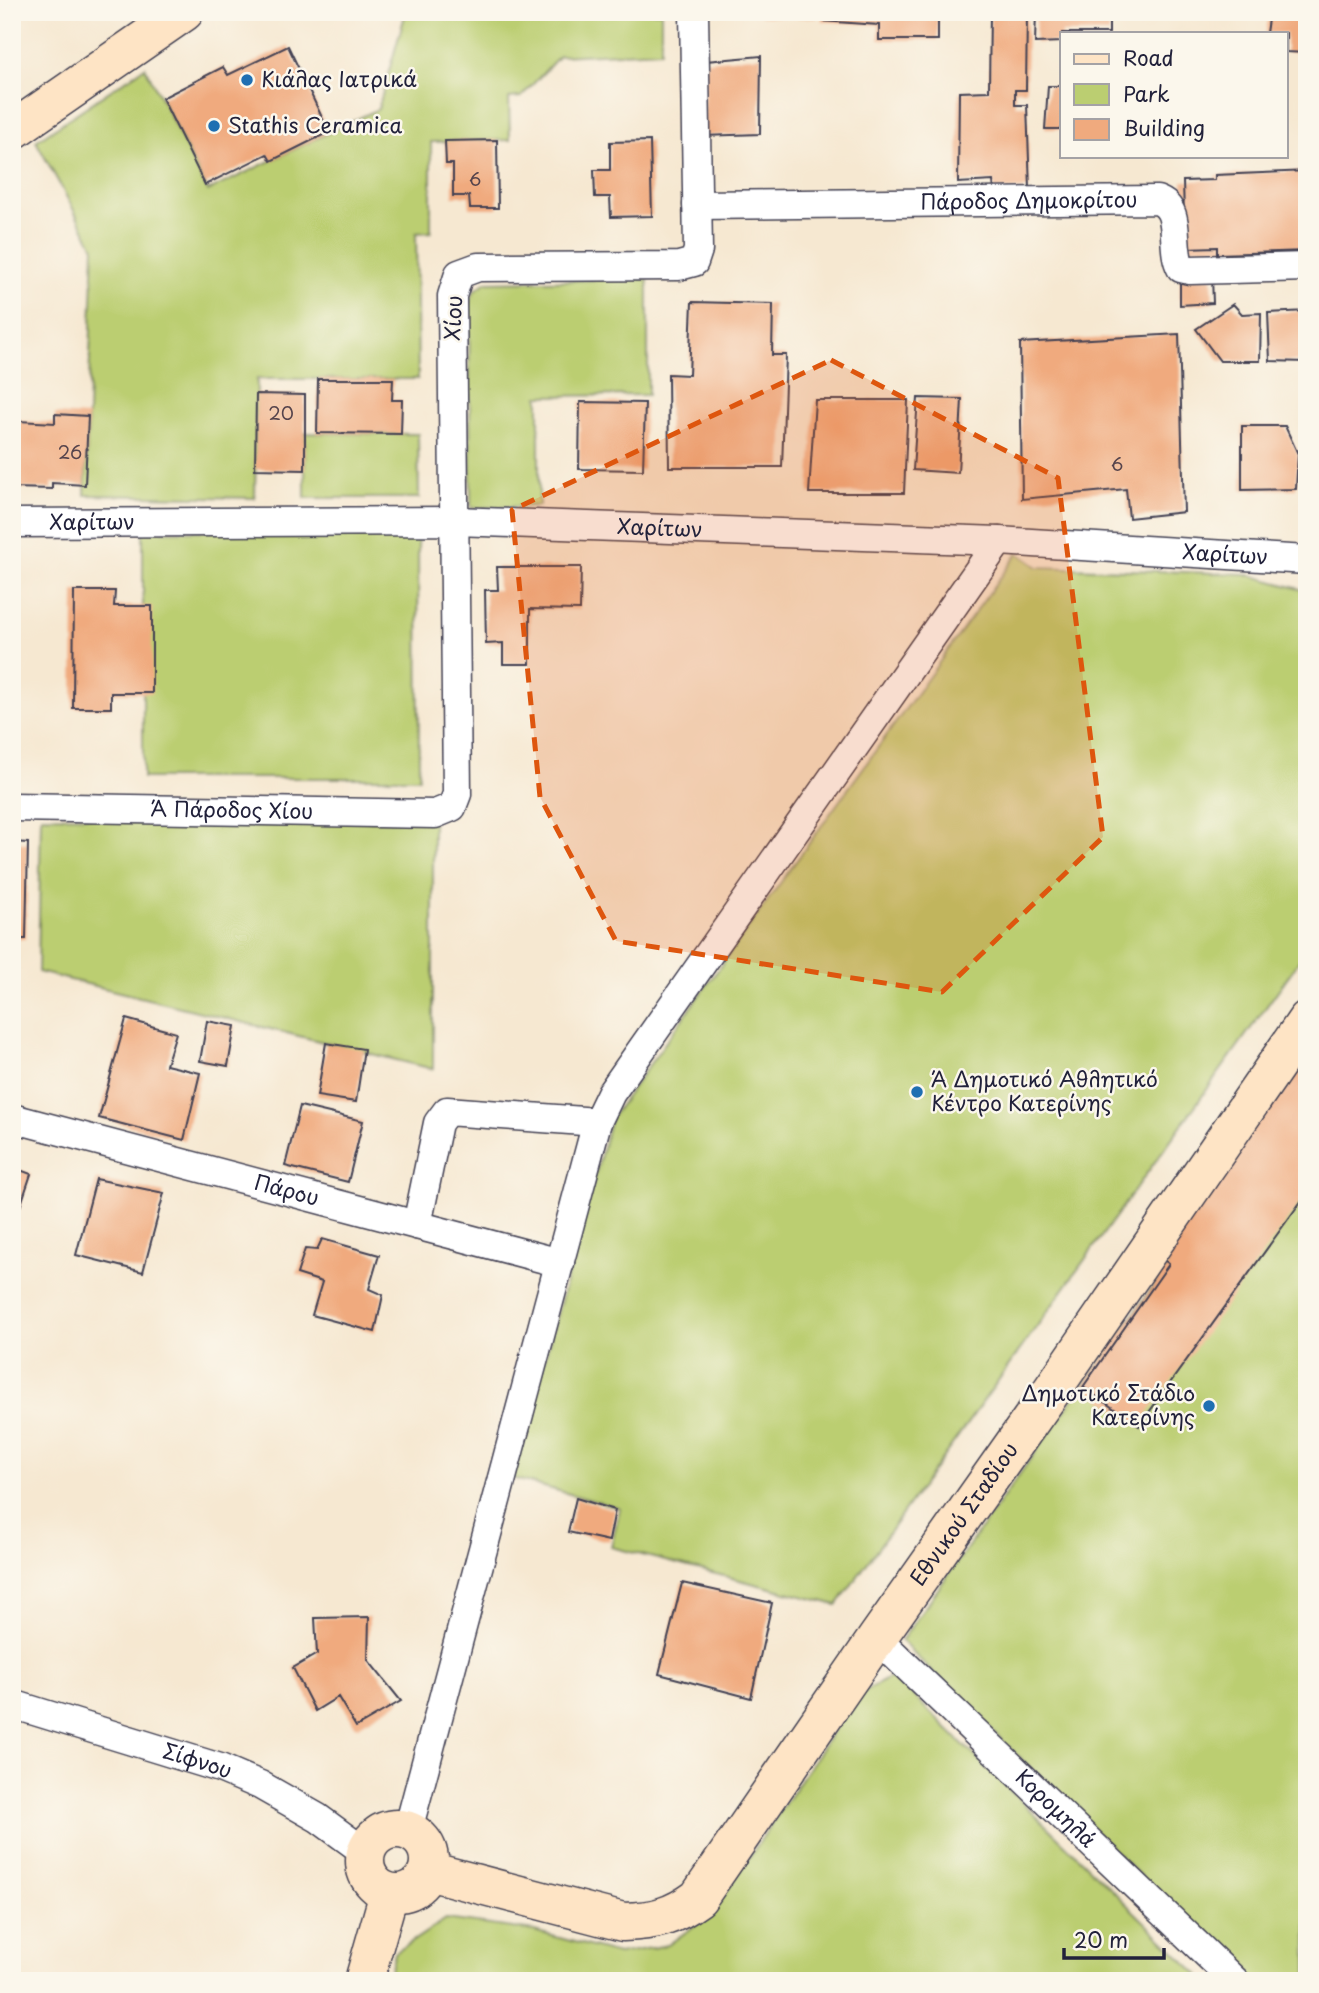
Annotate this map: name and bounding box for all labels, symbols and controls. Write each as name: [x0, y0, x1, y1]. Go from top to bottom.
legend: [1060, 32, 1288, 158]
text: Road: [1123, 41, 1174, 73]
place label: Κιάλας Ιατρικά: [261, 62, 417, 94]
marker: Κιάλας Ιατρικά: [239, 72, 255, 88]
text: Park: [1123, 77, 1170, 109]
place label: Stathis Ceramica: [228, 108, 403, 140]
text: Building: [1123, 111, 1205, 143]
marker: Stathis Ceramica: [206, 118, 222, 134]
house number: 6: [469, 165, 481, 192]
street label: Πάροδος Δημοκρίτου: [920, 182, 1138, 217]
street label: Χίου: [435, 294, 469, 341]
house number: 20: [268, 399, 294, 426]
house number: 26: [58, 438, 82, 465]
house number: 6: [1111, 450, 1123, 477]
street label: Χαρίτων: [49, 504, 135, 537]
street label: Χαρίτων: [617, 509, 703, 544]
street label: Χαρίτων: [1182, 534, 1269, 572]
street label: Α΄ Πάροδος Χίου: [150, 791, 314, 826]
place label: Α΄ Δημοτικό Αθλητικό Κέντρο Κατερίνης: [931, 1062, 1158, 1118]
marker: Α΄ Δημοτικό Αθλητικό Κέντρο Κατερίνης: [909, 1084, 925, 1100]
street label: Πάρου: [251, 1165, 323, 1213]
place label: Δημοτικό Στάδιο Κατερίνης: [1021, 1376, 1195, 1432]
marker: Δημοτικό Στάδιο Κατερίνης: [1201, 1398, 1217, 1414]
street label: Εθνικού Σταδίου: [901, 1435, 1025, 1591]
street label: Σίφνου: [159, 1733, 238, 1785]
street label: Κορομηλά: [1009, 1761, 1105, 1854]
scale bar: [1064, 1916, 1163, 1960]
text: 20 m: [1074, 1923, 1128, 1955]

